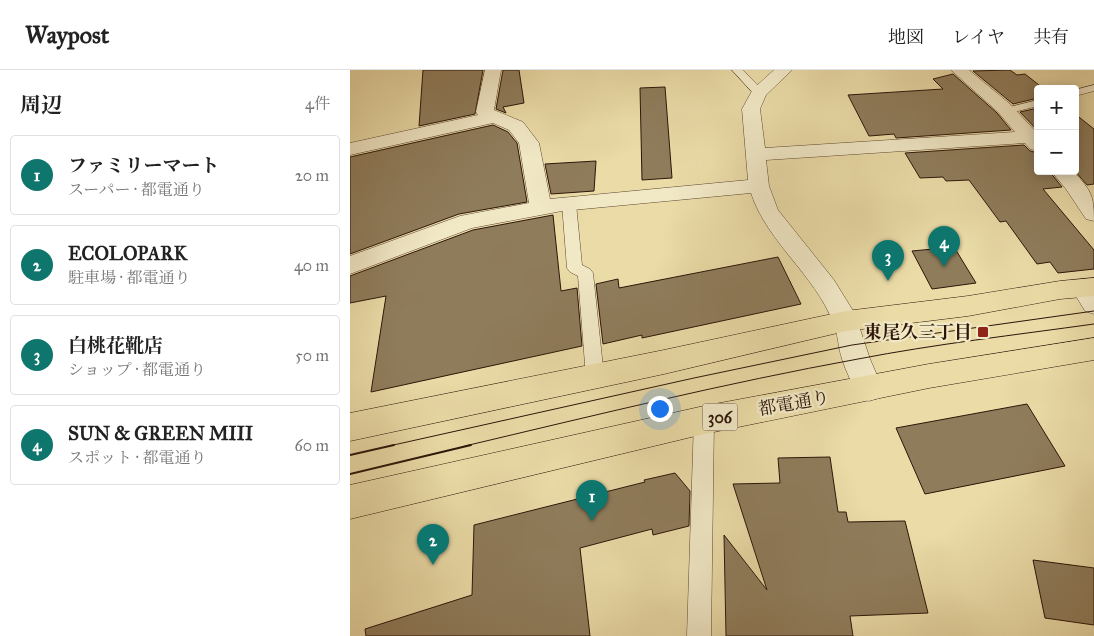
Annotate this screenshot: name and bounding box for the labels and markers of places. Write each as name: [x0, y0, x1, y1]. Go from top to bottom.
pin: 4: [928, 226, 960, 267]
pin: 3: [872, 240, 904, 281]
place label: 東尾久三丁目: [864, 321, 972, 343]
marker: 東尾久三丁目: [976, 325, 990, 339]
pin: 1: [576, 480, 608, 521]
pin: 2: [417, 524, 449, 565]

